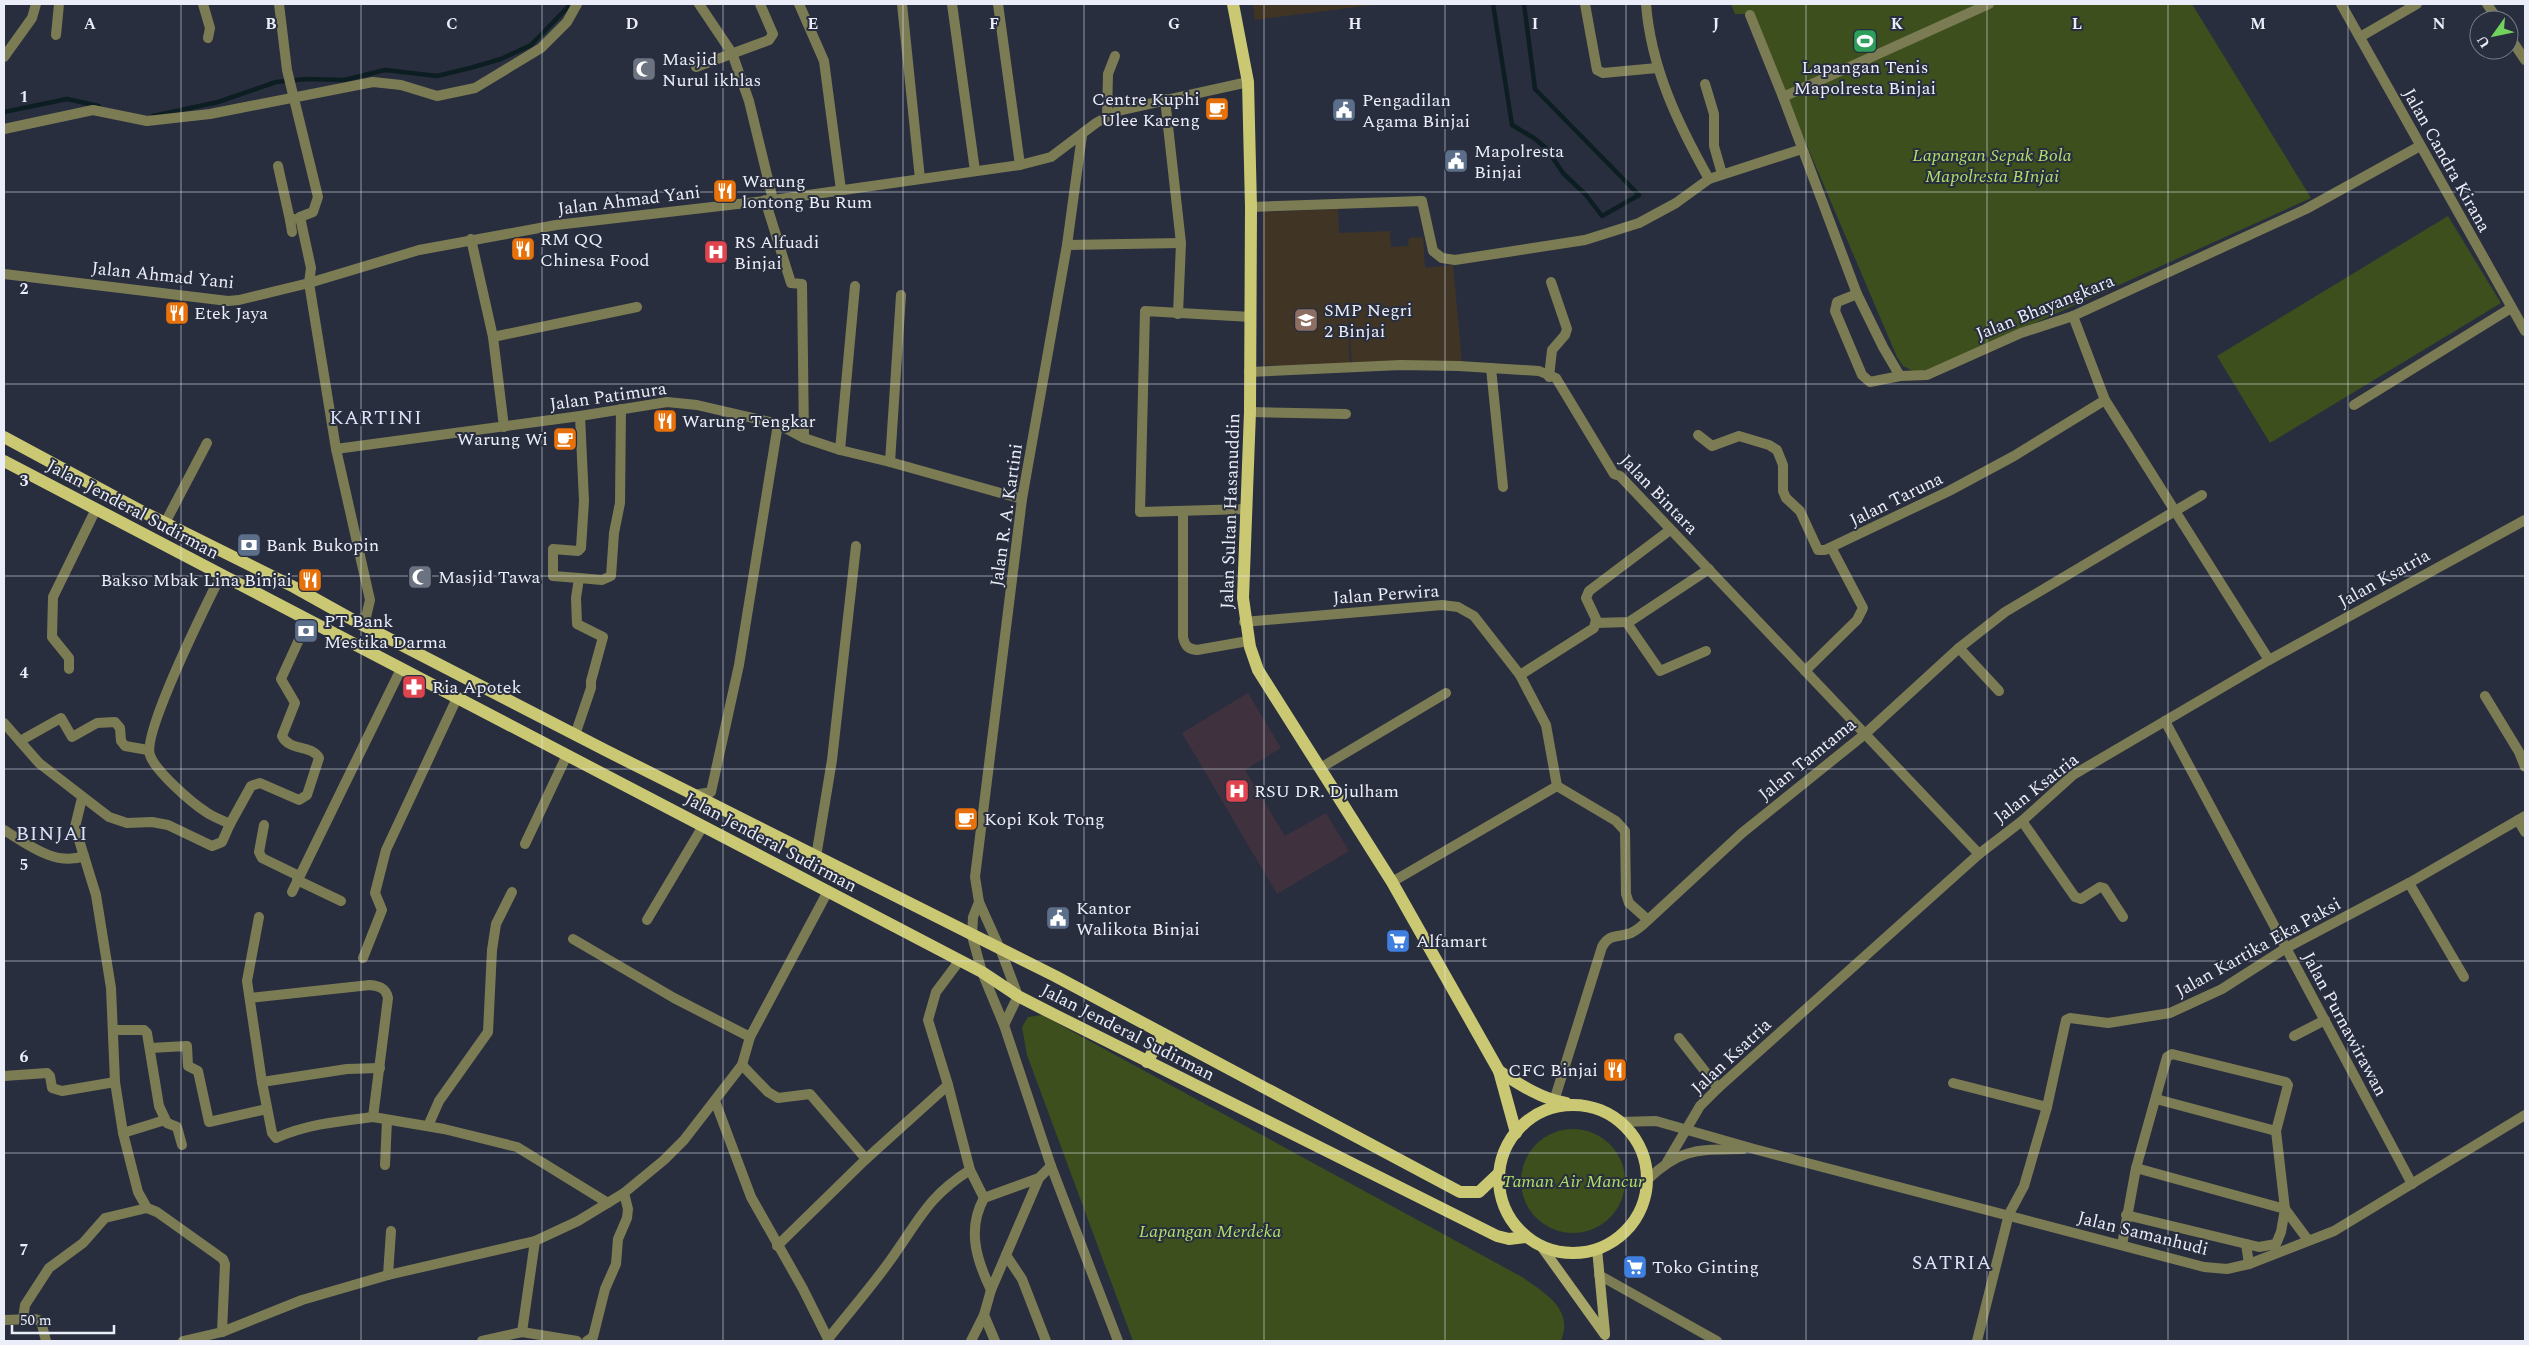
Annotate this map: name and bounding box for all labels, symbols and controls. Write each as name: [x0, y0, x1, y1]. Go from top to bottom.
north arrow: [2469, 10, 2519, 60]
text: A: [84, 12, 97, 36]
text: B: [265, 12, 277, 36]
text: C: [446, 12, 458, 36]
text: D: [626, 12, 639, 36]
text: E: [808, 12, 818, 36]
text: F: [989, 12, 999, 36]
text: G: [1168, 12, 1180, 36]
text: H: [1348, 12, 1362, 36]
text: I: [1532, 12, 1538, 36]
text: J: [1713, 12, 1720, 36]
text: K: [1891, 12, 1904, 36]
text: L: [2072, 12, 2082, 36]
text: M: [2250, 12, 2266, 36]
text: N: [2432, 12, 2446, 36]
sports icon: Lapangan Tenis Mapolresta Binjai: [1852, 28, 1878, 54]
text: U: [2471, 31, 2496, 52]
place label: Masjid Nurul ikhlas: [662, 46, 761, 94]
place label: Lapangan Tenis Mapolresta Binjai: [1794, 54, 1936, 102]
mosque icon: Masjid Nurul ikhlas: [631, 56, 657, 82]
street label: Jalan Candra Kirana: [2396, 83, 2497, 237]
text: 1: [20, 85, 28, 109]
place label: Centre Kuphi Ulee Kareng: [1092, 86, 1200, 134]
place label: Pengadilan Agama Binjai: [1362, 87, 1470, 135]
cafe icon: Centre Kuphi Ulee Kareng: [1204, 96, 1230, 122]
public building icon: Pengadilan Agama Binjai: [1331, 97, 1357, 123]
place label: Mapolresta Binjai: [1474, 138, 1564, 186]
park label: Lapangan Sepak Bola Mapolresta BInjai: [1912, 142, 2072, 190]
public building icon: Mapolresta Binjai: [1443, 148, 1469, 174]
place label: Warung lontong Bu Rum: [742, 168, 872, 216]
street label: Jalan Ahmad Yani: [556, 178, 702, 223]
restaurant icon: Warung lontong Bu Rum: [712, 178, 738, 204]
place label: RM QQ Chinesa Food: [540, 226, 650, 274]
place label: RS Alfuadi Binjai: [734, 229, 819, 277]
restaurant icon: RM QQ Chinesa Food: [510, 236, 536, 262]
hospital icon: RS Alfuadi Binjai: [703, 239, 729, 265]
street label: Jalan Ahmad Yani: [90, 255, 236, 296]
street label: Jalan Bhayangkara: [1972, 267, 2119, 348]
text: 2: [20, 277, 29, 301]
place label: SMP Negri 2 Binjai: [1324, 297, 1412, 345]
restaurant icon: Etek Jaya: [164, 300, 190, 326]
place label: Etek Jaya: [194, 300, 268, 327]
school or university icon: SMP Negri 2 Binjai: [1293, 307, 1319, 333]
street label: Jalan Patimura: [548, 375, 669, 418]
district label: KARTINI: [329, 403, 423, 433]
restaurant icon: Warung Tengkar: [652, 408, 678, 434]
place label: Warung Tengkar: [682, 408, 816, 435]
street label: Jalan Sultan Hasanuddin: [1214, 413, 1247, 609]
place label: Warung Wi: [457, 426, 548, 453]
cafe icon: Warung Wi: [552, 426, 578, 452]
street label: Jalan R. A. Kartini: [983, 442, 1030, 588]
street label: Jalan Bintara: [1613, 448, 1704, 541]
street label: Jalan Jenderal Sudirman: [42, 452, 224, 566]
street label: Jalan Taruna: [1845, 465, 1948, 534]
text: 3: [20, 469, 29, 493]
bank icon: Bank Bukopin: [236, 532, 262, 558]
place label: Bank Bukopin: [266, 532, 379, 559]
street label: Jalan Ksatria: [2333, 542, 2435, 615]
mosque icon: Masjid Tawa: [407, 564, 433, 590]
place label: Masjid Tawa: [438, 564, 540, 591]
place label: Bakso Mbak Lina Binjai: [100, 567, 292, 594]
restaurant icon: Bakso Mbak Lina Binjai: [297, 567, 323, 593]
street label: Jalan Perwira: [1332, 577, 1440, 612]
place label: PT Bank Mestika Darma: [324, 608, 447, 656]
bank icon: PT Bank Mestika Darma: [293, 618, 319, 644]
text: 4: [20, 661, 29, 685]
pharmacy icon: Ria Apotek: [401, 674, 427, 700]
place label: Ria Apotek: [432, 674, 521, 701]
street label: Jalan Tamtama: [1752, 711, 1862, 807]
street label: Jalan Ksatria: [1988, 746, 2085, 830]
hospital icon: RSU DR. Djulham: [1224, 778, 1250, 804]
place label: RSU DR. Djulham: [1254, 778, 1399, 805]
street label: Jalan Jenderal Sudirman: [680, 785, 862, 899]
cafe icon: Kopi Kok Tong: [953, 806, 979, 832]
place label: Kopi Kok Tong: [984, 806, 1105, 833]
district label: BINJAI: [16, 819, 88, 849]
text: 5: [20, 853, 28, 877]
street label: Jalan Kartika Eka Paksi: [2171, 891, 2346, 1004]
place label: Kantor Walikota Binjai: [1076, 895, 1200, 943]
public building icon: Kantor Walikota Binjai: [1045, 905, 1071, 931]
supermarket icon: Alfamart: [1385, 928, 1411, 954]
place label: Alfamart: [1416, 928, 1487, 955]
street label: Jalan Purnawirawan: [2295, 947, 2394, 1101]
street label: Jalan Jenderal Sudirman: [1036, 977, 1219, 1088]
street label: Jalan Ksatria: [1685, 1012, 1778, 1101]
text: 6: [20, 1045, 29, 1069]
place label: CFC Binjai: [1508, 1057, 1598, 1084]
restaurant icon: CFC Binjai: [1602, 1057, 1628, 1083]
park label: Taman Air Mancur: [1502, 1168, 1645, 1195]
street label: Jalan Samanhudi: [2075, 1204, 2211, 1263]
park label: Lapangan Merdeka: [1139, 1218, 1281, 1245]
text: 7: [20, 1238, 29, 1262]
district label: SATRIA: [1912, 1248, 1992, 1278]
supermarket icon: Toko Ginting: [1622, 1254, 1648, 1280]
place label: Toko Ginting: [1652, 1254, 1759, 1281]
scale bar: [12, 1302, 115, 1334]
text: 50 m: [20, 1309, 52, 1332]

